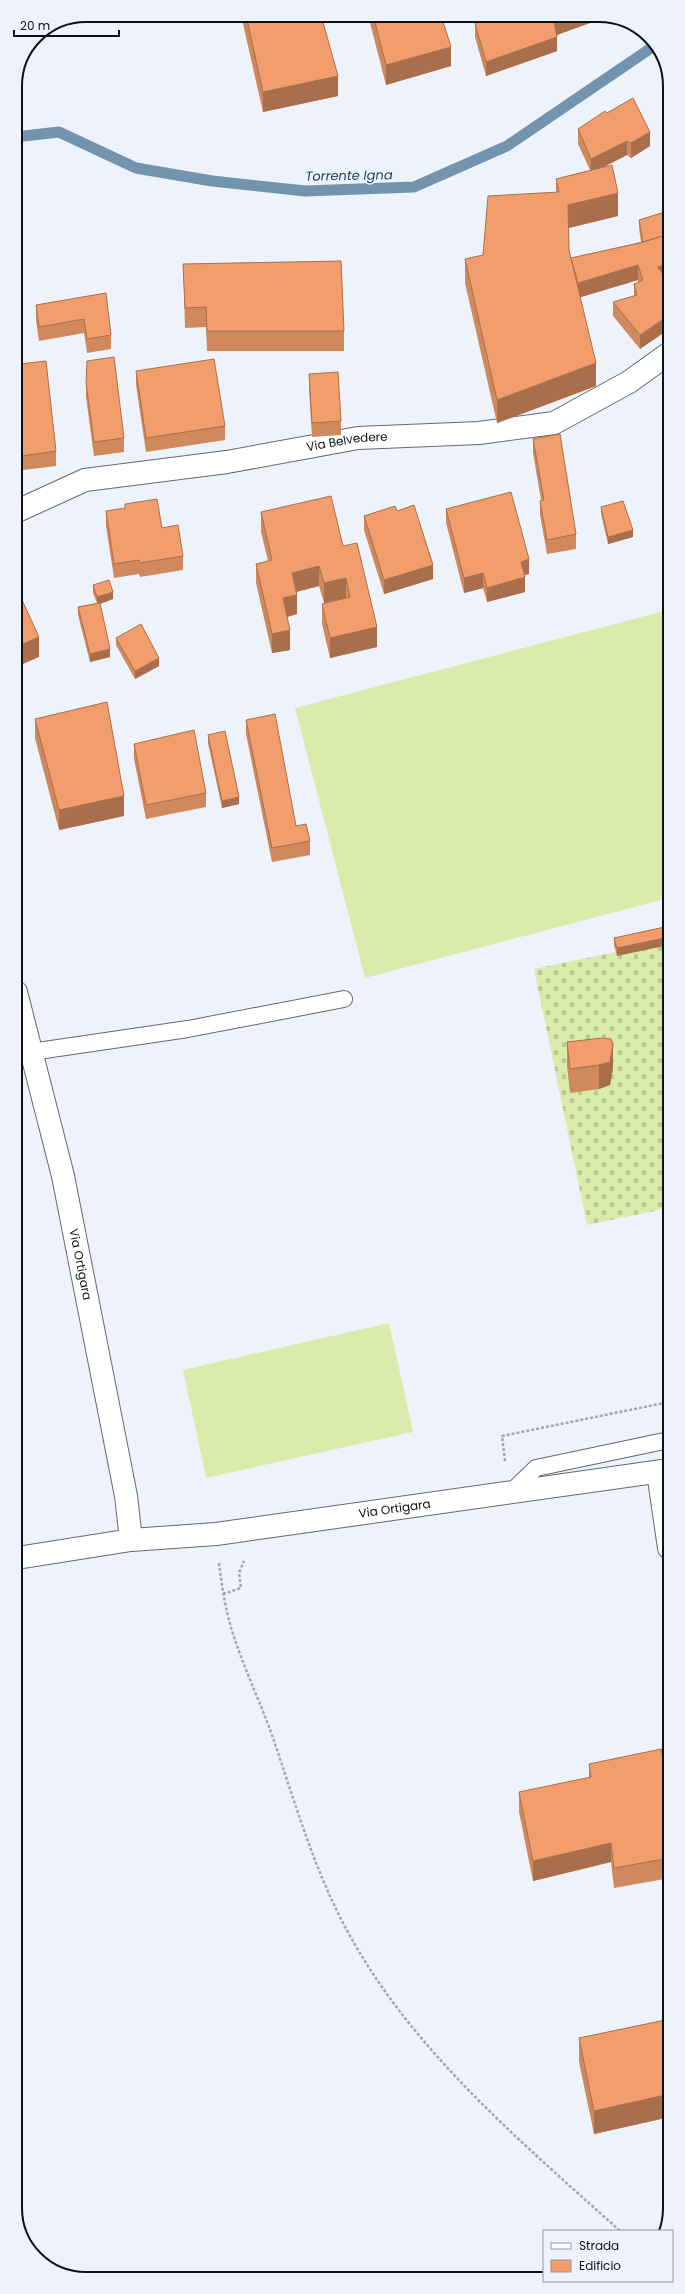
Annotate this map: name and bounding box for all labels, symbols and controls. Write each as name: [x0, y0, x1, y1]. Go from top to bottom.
scale bar: [14, 12, 119, 38]
text: 20 m: [20, 17, 50, 34]
water label: Torrente Igna: [305, 165, 393, 186]
street label: Via Belvedere: [305, 428, 388, 455]
street label: Via Ortigara: [66, 1227, 96, 1302]
street label: Via Ortigara: [357, 1495, 432, 1522]
legend: [543, 2230, 673, 2282]
text: Strada: [579, 2237, 619, 2254]
text: Edificio: [579, 2257, 621, 2274]

